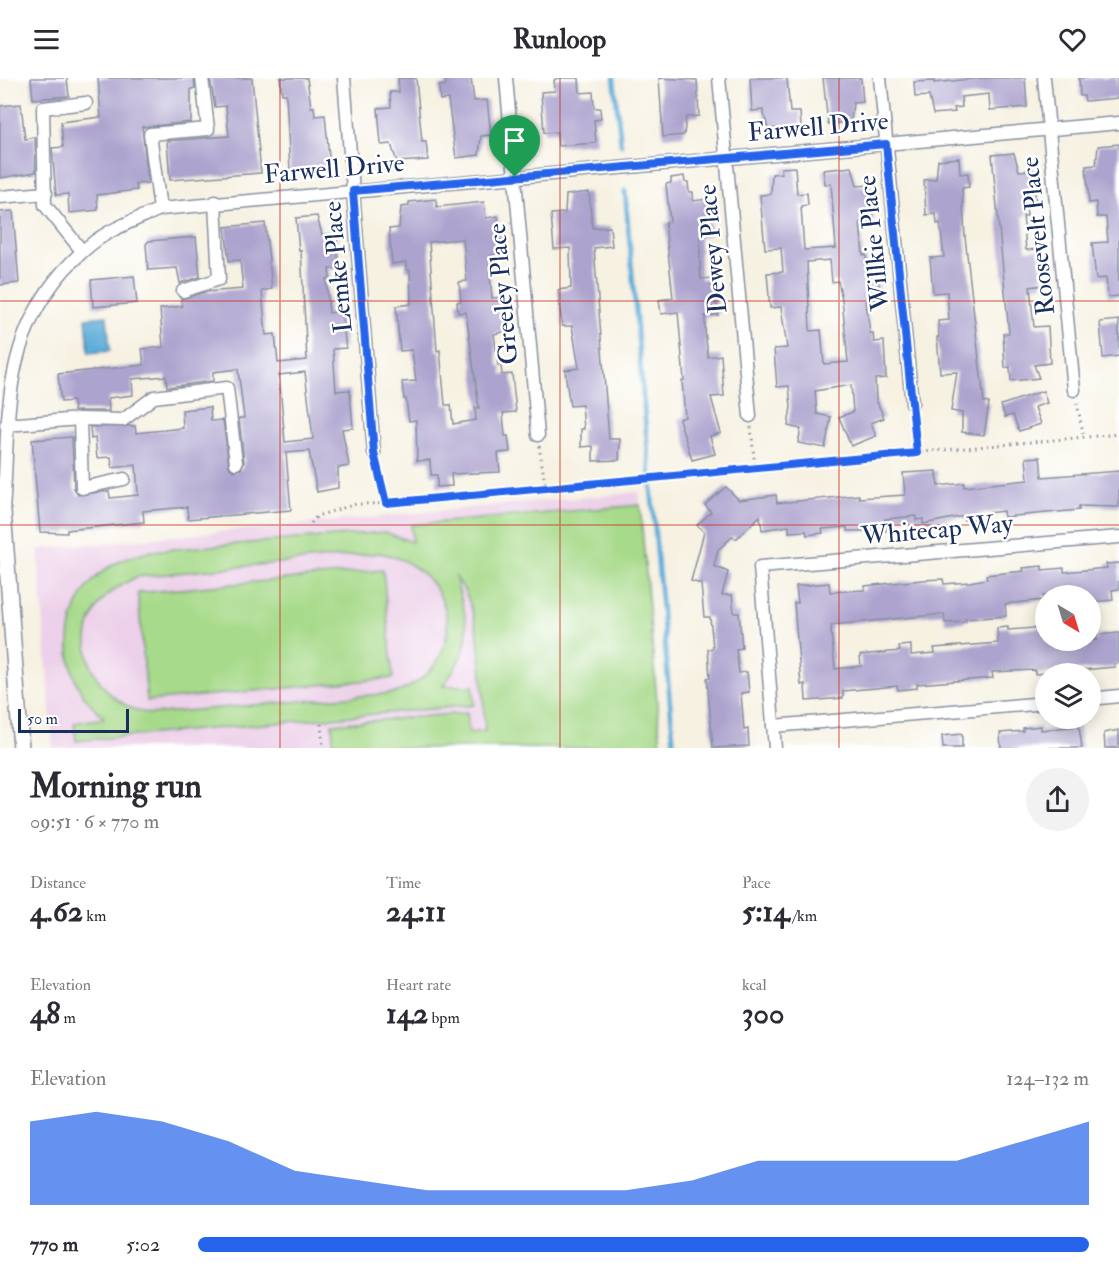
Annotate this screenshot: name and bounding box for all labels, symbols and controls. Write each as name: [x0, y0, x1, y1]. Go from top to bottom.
icon: menu: [30, 23, 63, 56]
text: Runloop: [513, 23, 606, 56]
icon: heart: [1056, 23, 1089, 56]
street label: Farwell Drive: [746, 105, 890, 149]
pin: [489, 115, 540, 177]
icon: arrive: [498, 124, 531, 157]
street label: Farwell Drive: [262, 147, 406, 191]
street label: Roosevelt Place: [1014, 155, 1062, 317]
street label: Willkie Place: [851, 173, 897, 313]
street label: Dewey Place: [691, 183, 735, 315]
street label: Lemke Place: [316, 200, 360, 334]
street label: Greeley Place: [481, 222, 525, 366]
street label: Whitecap Way: [859, 507, 1015, 554]
north arrow: [1035, 585, 1101, 651]
map controls: [1035, 585, 1101, 729]
button: layers: [1035, 663, 1101, 729]
scale bar: [18, 706, 129, 734]
text: 50 m: [27, 709, 58, 729]
text: Morning run: [30, 766, 202, 807]
button: share: [1026, 768, 1089, 831]
text: 09:51 · 6 × 770 m: [30, 809, 159, 834]
text: Distance: [30, 873, 86, 893]
text: Time: [386, 873, 421, 893]
text: Pace: [742, 873, 771, 893]
text: 4.62: [30, 893, 83, 930]
text: 24:11: [386, 893, 446, 930]
text: 5:14: [742, 893, 790, 930]
text: km: [83, 906, 106, 926]
text: /km: [790, 906, 817, 926]
text: Elevation: [30, 975, 91, 995]
text: Heart rate: [386, 975, 451, 995]
text: kcal: [742, 975, 767, 995]
text: 48: [30, 995, 60, 1032]
text: 142: [386, 995, 428, 1032]
text: 300: [742, 995, 784, 1032]
text: m: [60, 1008, 76, 1028]
text: bpm: [428, 1008, 460, 1028]
text: Elevation: [30, 1066, 106, 1091]
text: 124–132 m: [1006, 1066, 1089, 1091]
text: 770 m: [30, 1232, 78, 1257]
text: 5:02: [126, 1232, 160, 1257]

